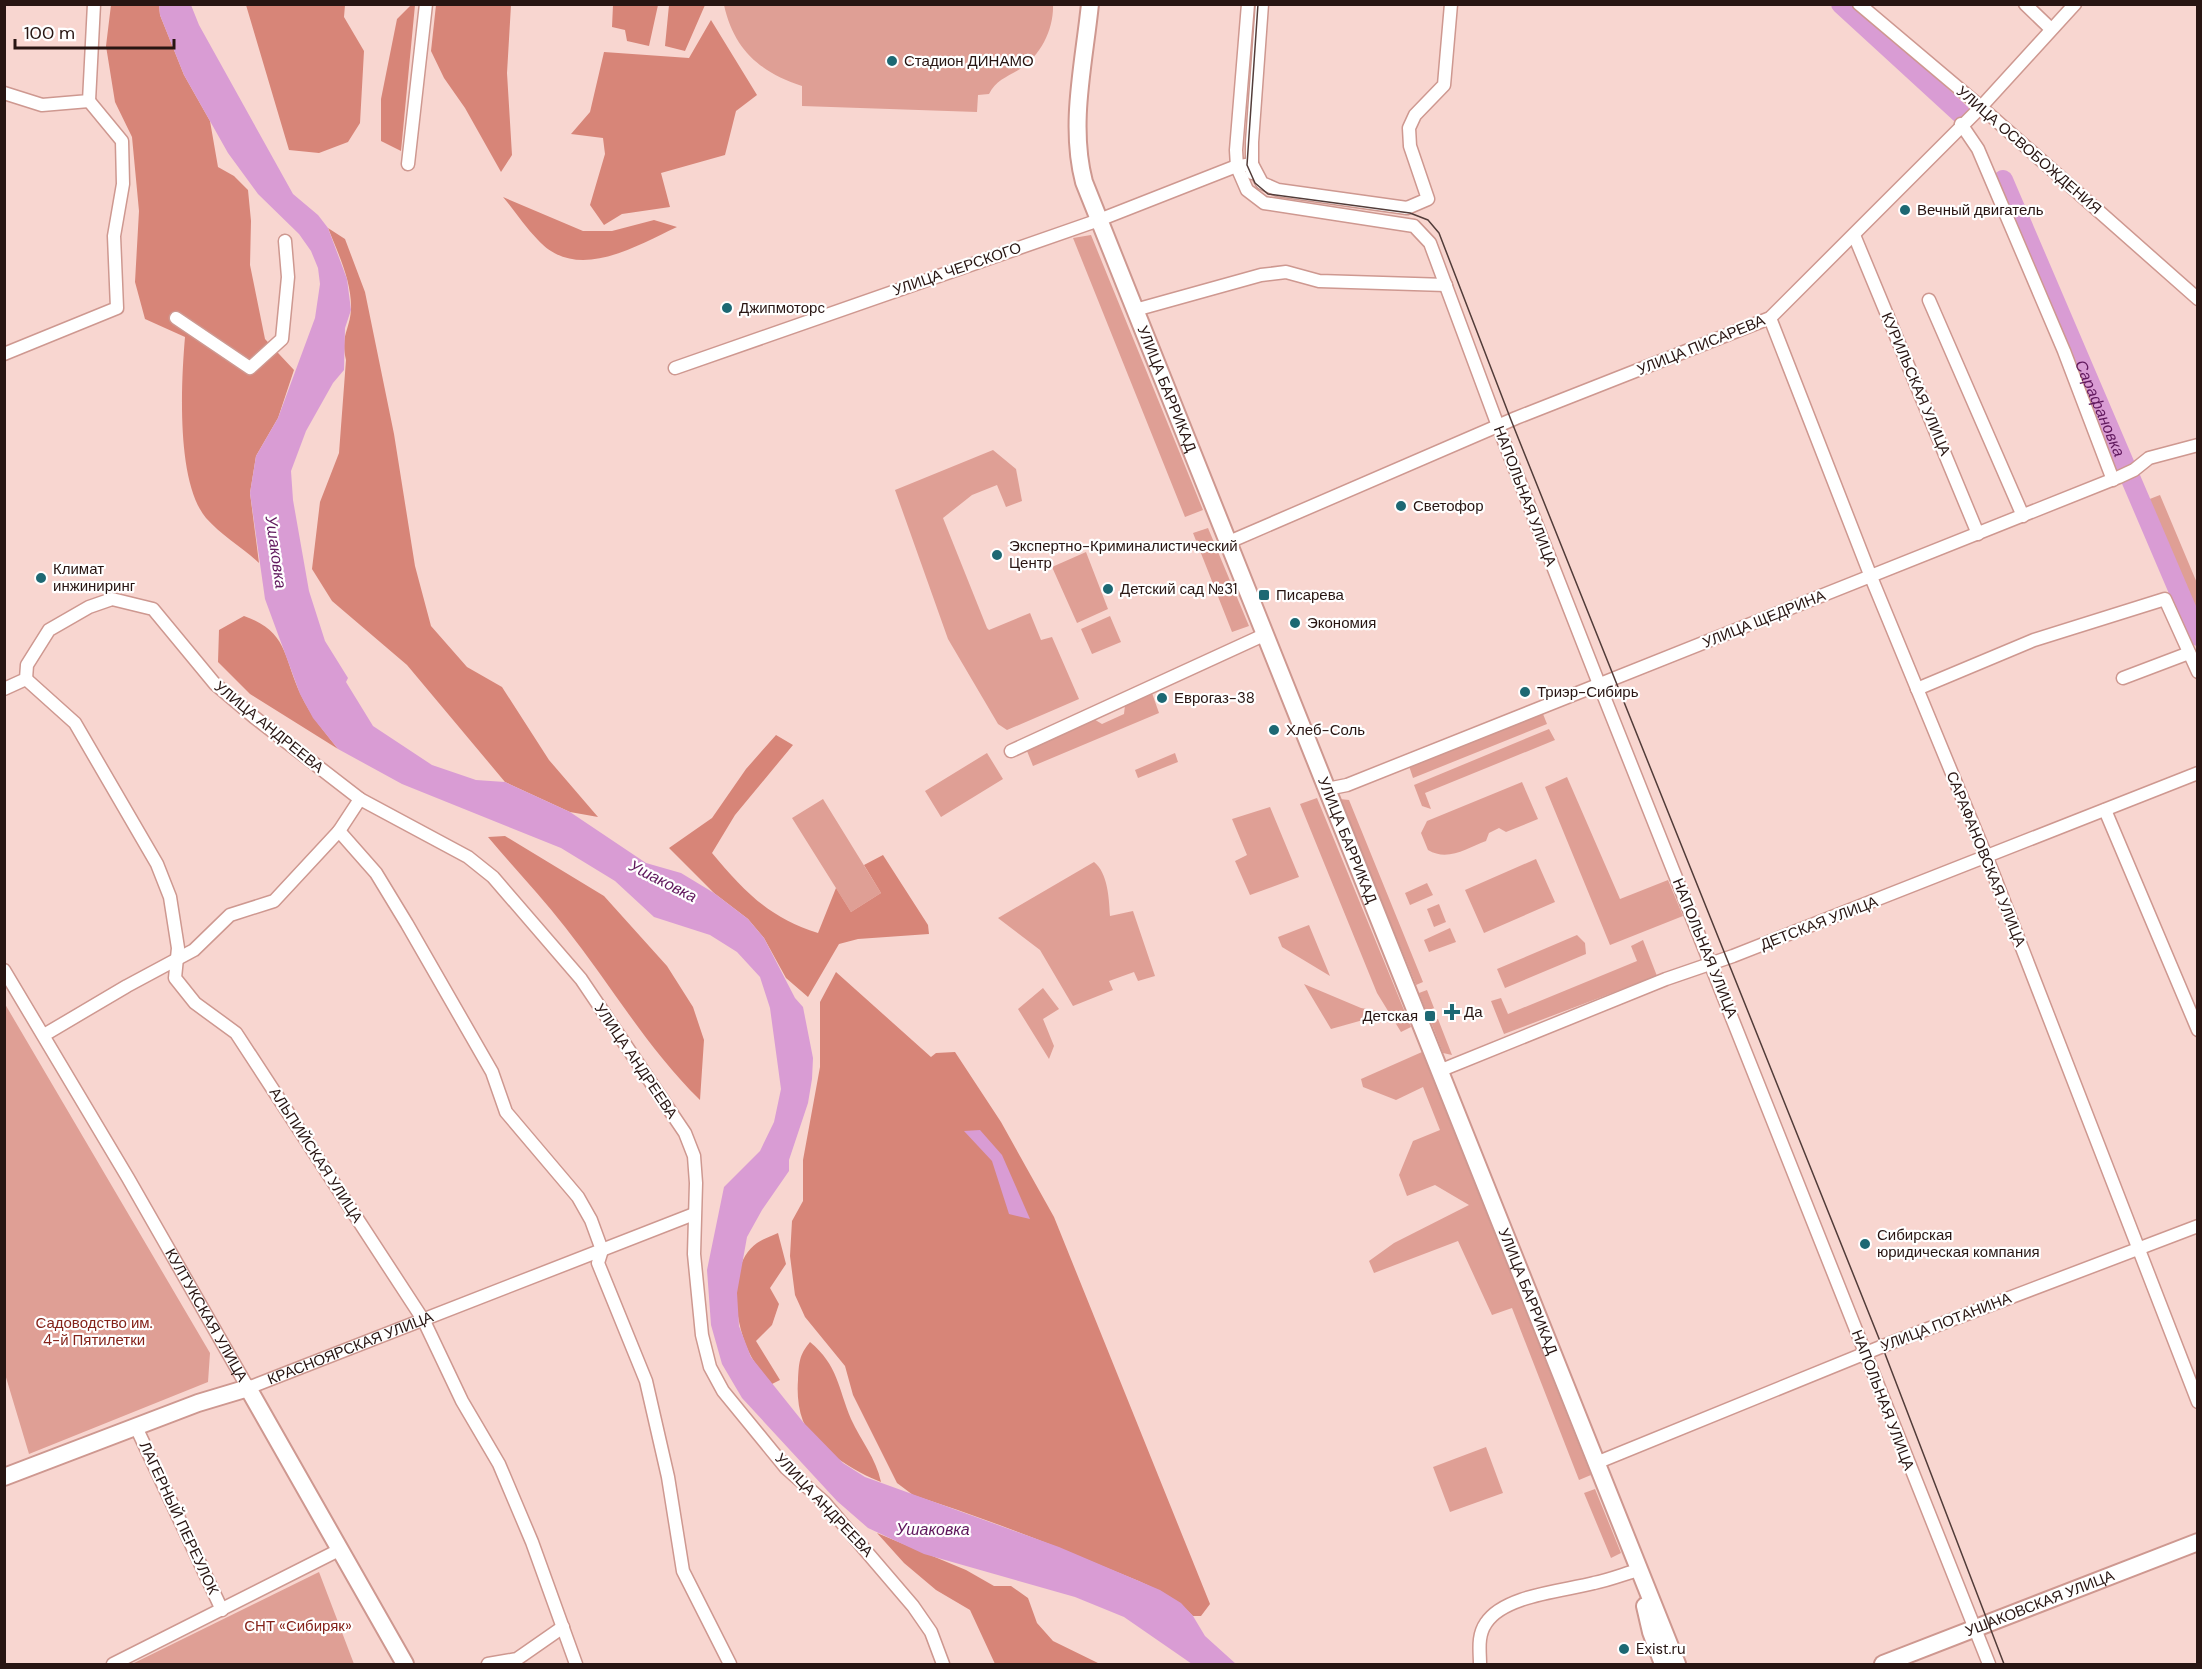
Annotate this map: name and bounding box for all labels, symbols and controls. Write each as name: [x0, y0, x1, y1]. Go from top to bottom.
scale bar: [15, 12, 174, 50]
text: 100 m: [24, 21, 75, 45]
place label: Стадион ДИНАМО: [904, 51, 1034, 71]
marker: Стадион ДИНАМО: [885, 54, 899, 68]
street label: УЛИЦА ОСВОБОЖДЕНИЯ: [1952, 81, 2106, 219]
place label: Вечный двигатель: [1917, 200, 2044, 220]
marker: Вечный двигатель: [1898, 203, 1912, 217]
street label: УЛИЦА ЧЕРСКОГО: [890, 238, 1024, 300]
place label: Джипмоторс: [739, 298, 825, 318]
marker: Джипмоторс: [720, 301, 734, 315]
street label: КУРИЛЬСКАЯ УЛИЦА: [1877, 309, 1955, 459]
street label: УЛИЦА ПИСАРЕВА: [1634, 310, 1768, 380]
street label: УЛИЦА БАРРИКАД: [1132, 323, 1201, 455]
water label: Сарафановка: [2071, 356, 2131, 460]
street label: НАПОЛЬНАЯ УЛИЦА: [1489, 423, 1561, 569]
place label: Светофор: [1413, 496, 1484, 516]
marker: Светофор: [1394, 499, 1408, 513]
water label: Ушаковка: [260, 513, 292, 590]
place label: Экспертно-Криминалистический Центр: [1009, 536, 1238, 573]
marker: Экспертно-Криминалистический Центр: [990, 548, 1004, 562]
place label: Климат инжиниринг: [53, 559, 136, 596]
marker: Климат инжиниринг: [34, 571, 48, 585]
place label: Детский сад №31: [1120, 579, 1237, 599]
marker: Детский сад №31: [1101, 582, 1115, 596]
place label: Писарева: [1276, 585, 1344, 605]
street label: УЛИЦА ЩЕДРИНА: [1700, 585, 1828, 653]
marker: Писарева: [1257, 588, 1271, 602]
place label: Экономия: [1307, 613, 1376, 633]
marker: Экономия: [1288, 616, 1302, 630]
street label: УЛИЦА АНДРЕЕВА: [210, 677, 328, 777]
place label: Триэр-Сибирь: [1537, 682, 1639, 702]
marker: Триэр-Сибирь: [1518, 685, 1532, 699]
place label: Еврогаз-38: [1174, 688, 1255, 708]
marker: Еврогаз-38: [1155, 691, 1169, 705]
place label: Хлеб-Соль: [1286, 720, 1365, 740]
marker: Хлеб-Соль: [1267, 723, 1281, 737]
street label: САРАФАНОВСКАЯ УЛИЦА: [1942, 768, 2030, 950]
street label: УЛИЦА БАРРИКАД: [1313, 774, 1382, 906]
water label: Ушаковка: [625, 855, 701, 907]
street label: НАПОЛЬНАЯ УЛИЦА: [1668, 875, 1742, 1021]
street label: ДЕТСКАЯ УЛИЦА: [1757, 891, 1881, 955]
street label: УЛИЦА АНДРЕЕВА: [590, 999, 682, 1123]
place label: Да: [1464, 1002, 1483, 1022]
marker: Да: [1445, 1005, 1459, 1019]
place label: Детская: [1362, 1006, 1418, 1026]
marker: Детская: [1423, 1009, 1437, 1023]
street label: АЛЬПИЙСКАЯ УЛИЦА: [265, 1083, 367, 1227]
street label: УЛИЦА БАРРИКАД: [1494, 1225, 1562, 1357]
place label: Сибирская юридическая компания: [1877, 1225, 2040, 1262]
marker: Сибирская юридическая компания: [1858, 1237, 1872, 1251]
street label: КУЛТУКСКАЯ УЛИЦА: [160, 1245, 252, 1385]
street label: УЛИЦА ПОТАНИНА: [1878, 1288, 2014, 1356]
street label: КРАСНОЯРСКАЯ УЛИЦА: [265, 1307, 436, 1389]
park label: Садоводство им. 4-й Пятилетки: [35, 1313, 153, 1350]
street label: НАПОЛЬНАЯ УЛИЦА: [1847, 1327, 1919, 1473]
street label: ЛАГЕРНЫЙ ПЕРЕУЛОК: [135, 1438, 223, 1598]
street label: УЛИЦА АНДРЕЕВА: [771, 1449, 877, 1561]
water label: Ушаковка: [895, 1519, 970, 1540]
street label: УШАКОВСКАЯ УЛИЦА: [1962, 1565, 2117, 1641]
park label: СНТ «Сибиряк»: [244, 1616, 352, 1636]
place label: Exist.ru: [1636, 1639, 1686, 1659]
marker: Exist.ru: [1617, 1642, 1631, 1656]

